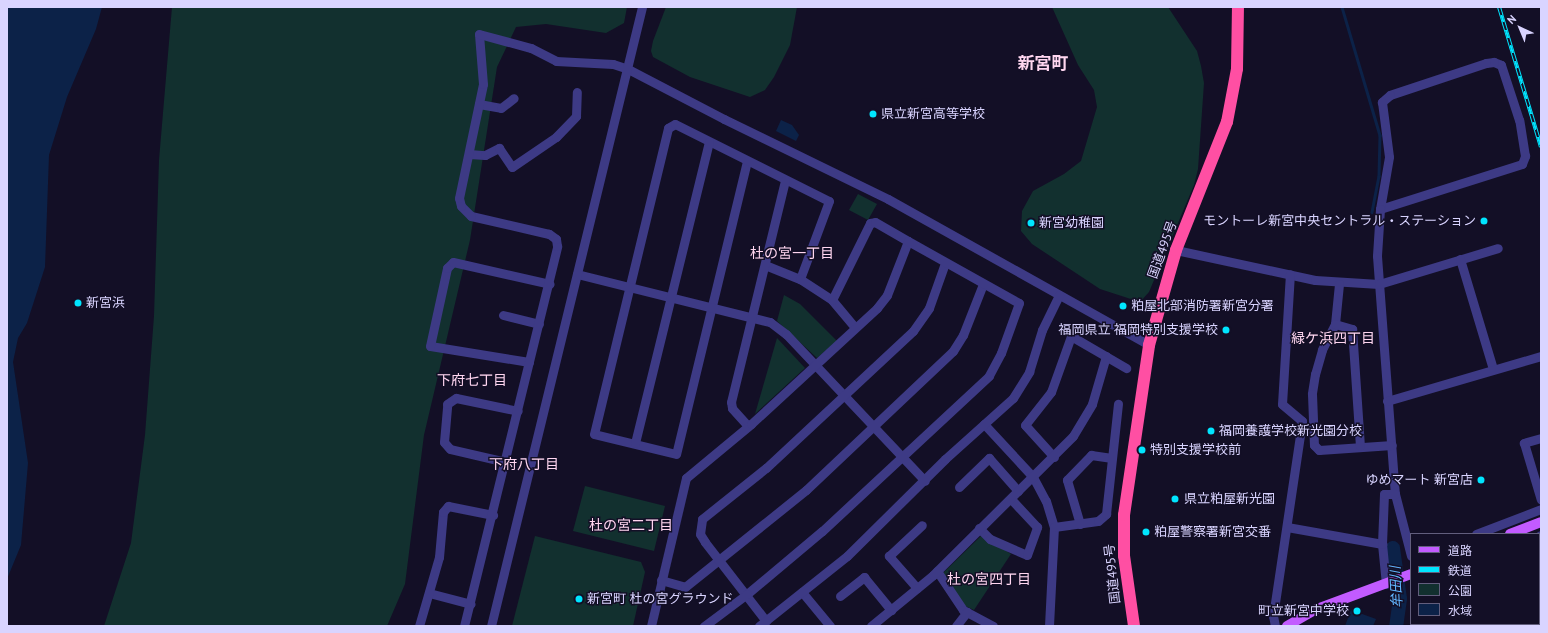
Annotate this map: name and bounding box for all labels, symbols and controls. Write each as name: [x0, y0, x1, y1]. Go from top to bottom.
north arrow: [1500, 8, 1540, 48]
text: N: [1504, 12, 1519, 27]
district label: 新宮町: [1018, 54, 1068, 74]
place label: 県立新宮高等学校: [881, 106, 985, 122]
marker: 県立新宮高等学校: [868, 109, 878, 119]
place label: モントーレ新宮中央セントラル・ステーション: [1203, 213, 1476, 229]
place label: 新宮幼稚園: [1039, 215, 1104, 231]
marker: モントーレ新宮中央セントラル・ステーション: [1479, 216, 1489, 226]
marker: 新宮幼稚園: [1026, 218, 1036, 228]
street label: 国道495号: [1145, 219, 1181, 281]
district label: 杜の宮一丁目: [750, 245, 834, 261]
place label: 新宮浜: [86, 295, 125, 311]
marker: 新宮浜: [73, 298, 83, 308]
place label: 粕屋北部消防署新宮分署: [1131, 298, 1274, 314]
marker: 粕屋北部消防署新宮分署: [1118, 301, 1128, 311]
place label: 福岡県立 福岡特別支援学校: [1059, 322, 1218, 338]
marker: 福岡県立 福岡特別支援学校: [1221, 325, 1231, 335]
district label: 緑ケ浜四丁目: [1291, 330, 1375, 346]
district label: 下府七丁目: [437, 372, 507, 388]
place label: 福岡養護学校新光園分校: [1219, 423, 1362, 439]
marker: 福岡養護学校新光園分校: [1206, 426, 1216, 436]
place label: 特別支援学校前: [1150, 442, 1241, 458]
marker: 特別支援学校前: [1137, 445, 1147, 455]
district label: 下府八丁目: [489, 456, 559, 472]
place label: ゆめマート 新宮店: [1366, 472, 1473, 488]
marker: ゆめマート 新宮店: [1476, 475, 1486, 485]
place label: 県立粕屋新光園: [1184, 491, 1275, 507]
marker: 県立粕屋新光園: [1169, 493, 1181, 505]
district label: 杜の宮二丁目: [589, 517, 673, 533]
place label: 粕屋警察署新宮交番: [1154, 524, 1271, 540]
marker: 粕屋警察署新宮交番: [1141, 527, 1151, 537]
legend: [1410, 533, 1540, 625]
street label: 国道495号: [1102, 543, 1124, 605]
text: 道路: [1448, 543, 1472, 558]
text: 鉄道: [1448, 563, 1472, 578]
water label: 牟田川: [1387, 566, 1405, 608]
district label: 杜の宮四丁目: [947, 571, 1031, 587]
text: 公園: [1448, 583, 1472, 598]
place label: 新宮町 杜の宮グラウンド: [587, 591, 733, 607]
marker: 新宮町 杜の宮グラウンド: [574, 594, 584, 604]
place label: 町立新宮中学校: [1258, 603, 1349, 619]
text: 水域: [1448, 603, 1472, 618]
marker: 町立新宮中学校: [1352, 606, 1362, 616]

